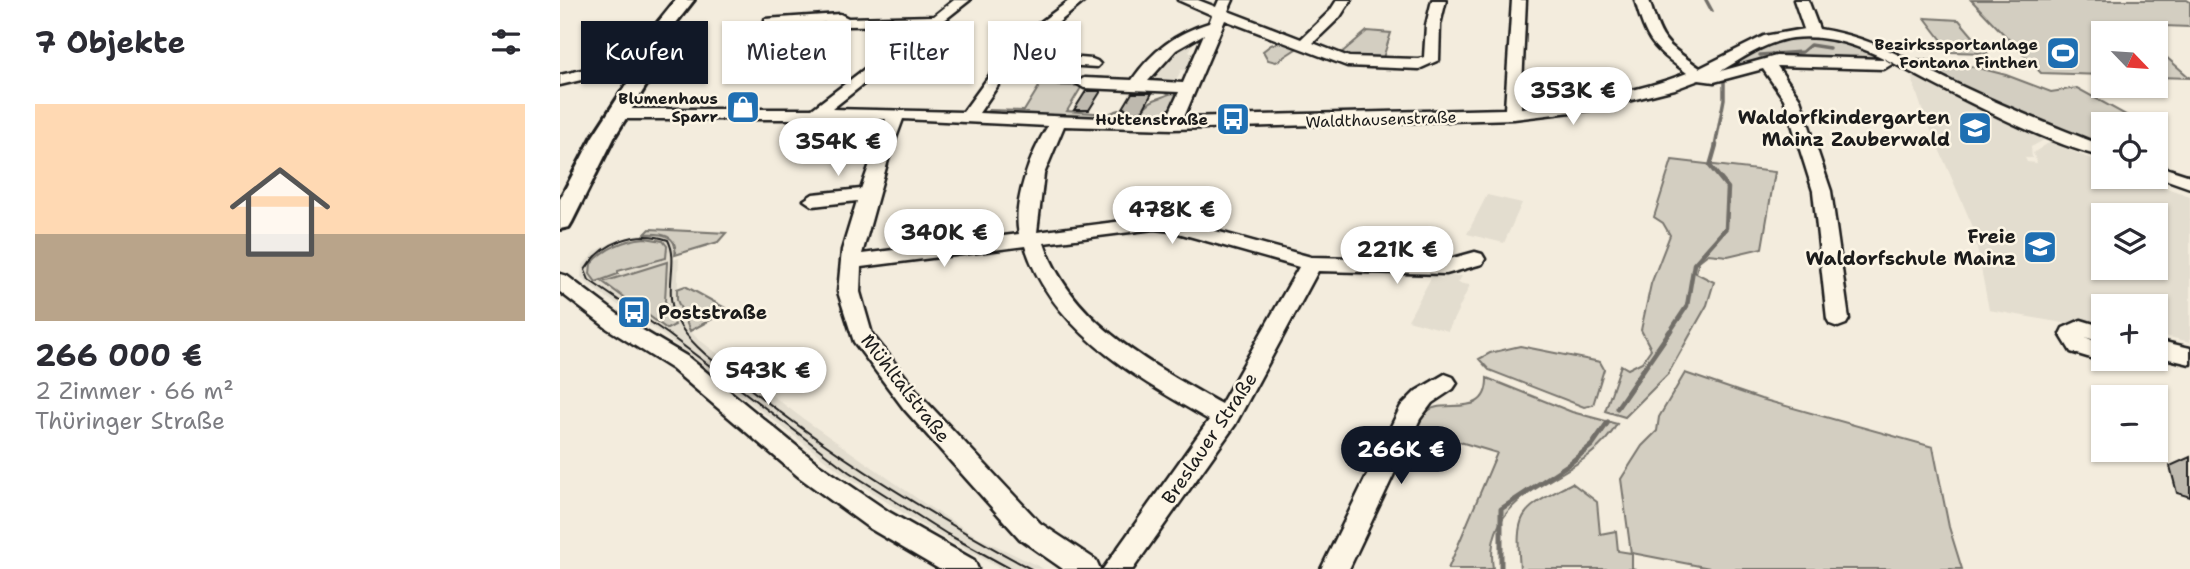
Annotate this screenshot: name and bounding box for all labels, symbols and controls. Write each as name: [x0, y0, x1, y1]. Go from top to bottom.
chip: Kaufen: [581, 21, 708, 84]
chip: Mieten: [722, 21, 851, 84]
chip: Filter: [865, 21, 974, 84]
chip: Neu: [988, 21, 1081, 84]
north arrow: [2091, 21, 2168, 98]
map controls: [2091, 21, 2168, 462]
text: 7 Objekte: [35, 22, 185, 63]
icon: filters: [487, 23, 525, 61]
place label: Bezirkssportanlage Fontana Finthen: [1875, 34, 2038, 73]
sports icon: Bezirkssportanlage Fontana Finthen: [2044, 34, 2082, 72]
pin: 353K €: [1516, 68, 1630, 127]
text: 353K €: [1530, 75, 1616, 105]
place label: Blumenhaus Sparr: [618, 88, 718, 127]
shop icon: Blumenhaus Sparr: [724, 88, 762, 126]
bus stop icon: Huttenstraße: [1214, 100, 1252, 138]
place label: Waldorfkindergarten Mainz Zauberwald: [1738, 105, 1950, 152]
street label: Waldthausenstraße: [1305, 106, 1457, 133]
place label: Huttenstraße: [1095, 109, 1208, 130]
school or university icon: Waldorfkindergarten Mainz Zauberwald: [1956, 109, 1994, 147]
button: locate: [2091, 112, 2168, 189]
pin: 354K €: [781, 118, 895, 178]
text: 354K €: [795, 126, 881, 156]
icon: home: [217, 149, 343, 275]
pin: 478K €: [1115, 187, 1229, 246]
text: 478K €: [1129, 194, 1215, 224]
button: layers: [2091, 203, 2168, 280]
pin: 340K €: [887, 210, 1001, 269]
text: 340K €: [900, 217, 988, 247]
place label: Freie Waldorfschule Mainz: [1805, 224, 2016, 271]
pin: 221K €: [1340, 226, 1454, 286]
school or university icon: Freie Waldorfschule Mainz: [2021, 228, 2059, 266]
text: 221K €: [1356, 234, 1438, 264]
bus stop icon: Poststraße: [615, 293, 653, 331]
button: +: [2091, 294, 2168, 371]
place label: Poststraße: [658, 300, 767, 325]
street label: Mühltalstraße: [855, 329, 956, 448]
text: 266 000 €: [35, 335, 202, 376]
pin: 543K €: [711, 348, 825, 407]
text: 543K €: [726, 355, 810, 385]
street label: Breslauer Straße: [1156, 368, 1263, 509]
text: 2 Zimmer · 66 m²: [35, 376, 234, 406]
button: −: [2091, 385, 2168, 462]
text: Thüringer Straße: [35, 406, 225, 436]
pin: 266K €: [1344, 426, 1458, 486]
text: 266K €: [1357, 434, 1445, 464]

